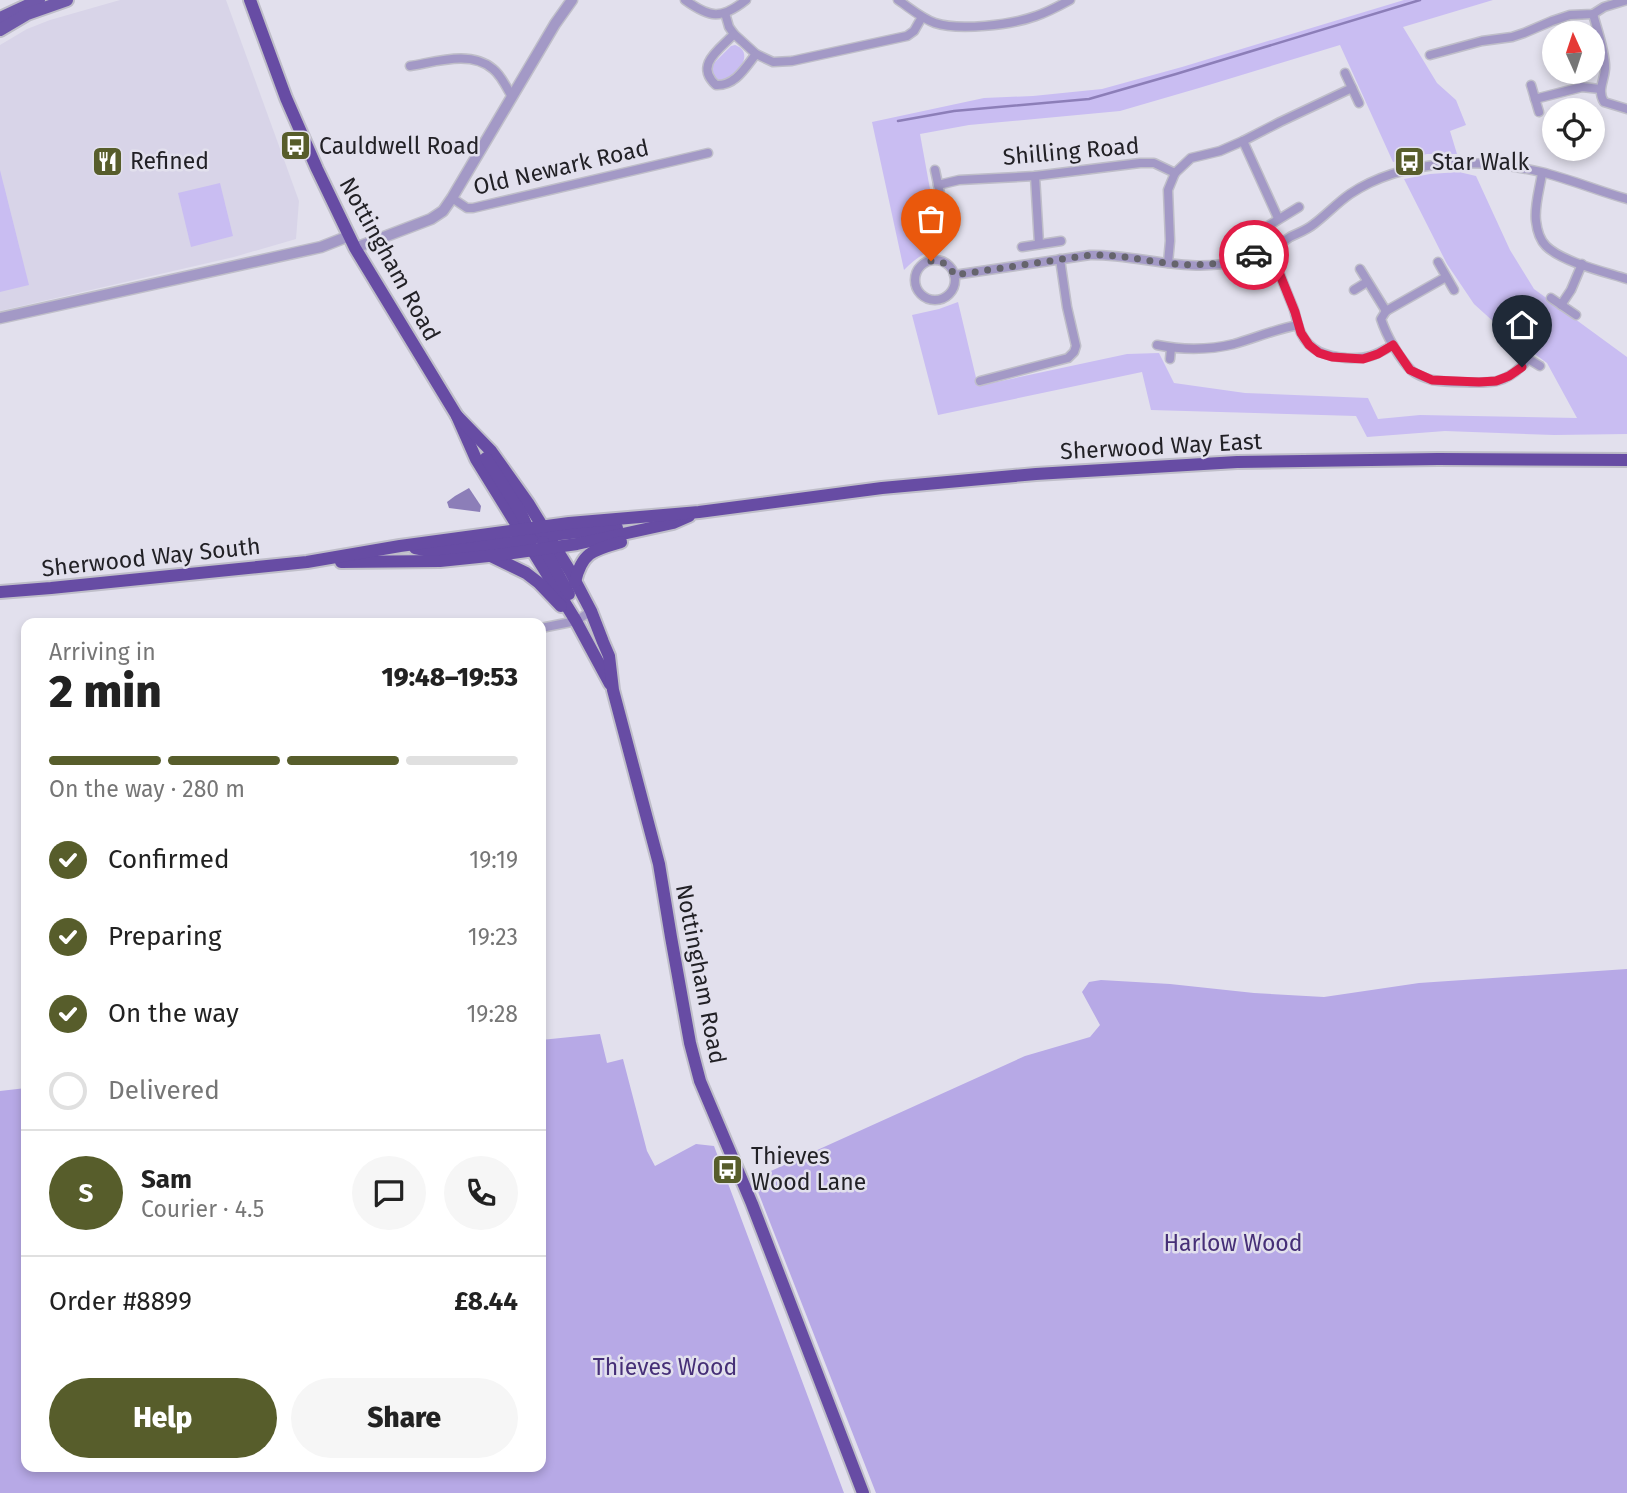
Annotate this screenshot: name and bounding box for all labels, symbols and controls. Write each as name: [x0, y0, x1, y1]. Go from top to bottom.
north arrow: [1542, 21, 1605, 84]
map controls: [1542, 21, 1605, 161]
button: locate: [1542, 98, 1605, 161]
bus stop icon: Cauldwell Road: [279, 129, 313, 163]
street label: Shilling Road: [1002, 131, 1140, 171]
place label: Cauldwell Road: [319, 132, 480, 160]
street label: Old Newark Road: [471, 133, 651, 201]
restaurant icon: Refined: [90, 144, 124, 178]
bus stop icon: Star Walk: [1392, 145, 1426, 179]
place label: Refined: [130, 147, 209, 175]
place label: Star Walk: [1432, 148, 1529, 176]
street label: Nottingham Road: [334, 172, 446, 346]
pin: [901, 189, 961, 261]
icon: bag: [912, 200, 950, 238]
courier: [1219, 220, 1289, 290]
icon: car: [1235, 236, 1273, 274]
pin: [1492, 295, 1552, 367]
icon: home: [1503, 306, 1541, 344]
street label: Sherwood Way East: [1059, 427, 1263, 465]
street label: Sherwood Way South: [40, 532, 262, 582]
text: Arriving in: [49, 638, 156, 666]
text: 19:48–19:53: [381, 662, 518, 693]
text: 2 min: [49, 664, 162, 719]
text: On the way · 280 m: [49, 775, 245, 803]
icon: check: [49, 841, 87, 879]
text: Confirmed: [108, 844, 229, 875]
text: 19:19: [469, 846, 518, 874]
street label: Nottingham Road: [670, 882, 732, 1066]
icon: check: [49, 918, 87, 956]
text: Preparing: [108, 921, 221, 952]
text: 19:23: [468, 923, 518, 951]
icon: check: [49, 995, 87, 1033]
text: On the way: [108, 998, 239, 1029]
text: 19:28: [466, 1000, 518, 1028]
text: Delivered: [108, 1075, 220, 1106]
place label: Thieves Wood Lane: [751, 1142, 866, 1196]
bus stop icon: Thieves Wood Lane: [711, 1152, 745, 1186]
button: chat: [352, 1156, 426, 1230]
button: phone: [444, 1156, 518, 1230]
text: Sam: [141, 1164, 192, 1195]
text: S: [79, 1178, 93, 1209]
text: Courier · 4.5: [141, 1195, 264, 1223]
park label: Harlow Wood: [1163, 1229, 1303, 1257]
text: Order #8899: [49, 1286, 192, 1317]
text: £8.44: [454, 1286, 518, 1317]
park label: Thieves Wood: [593, 1353, 737, 1381]
button: Help: [49, 1378, 277, 1458]
button: Share: [291, 1378, 518, 1458]

